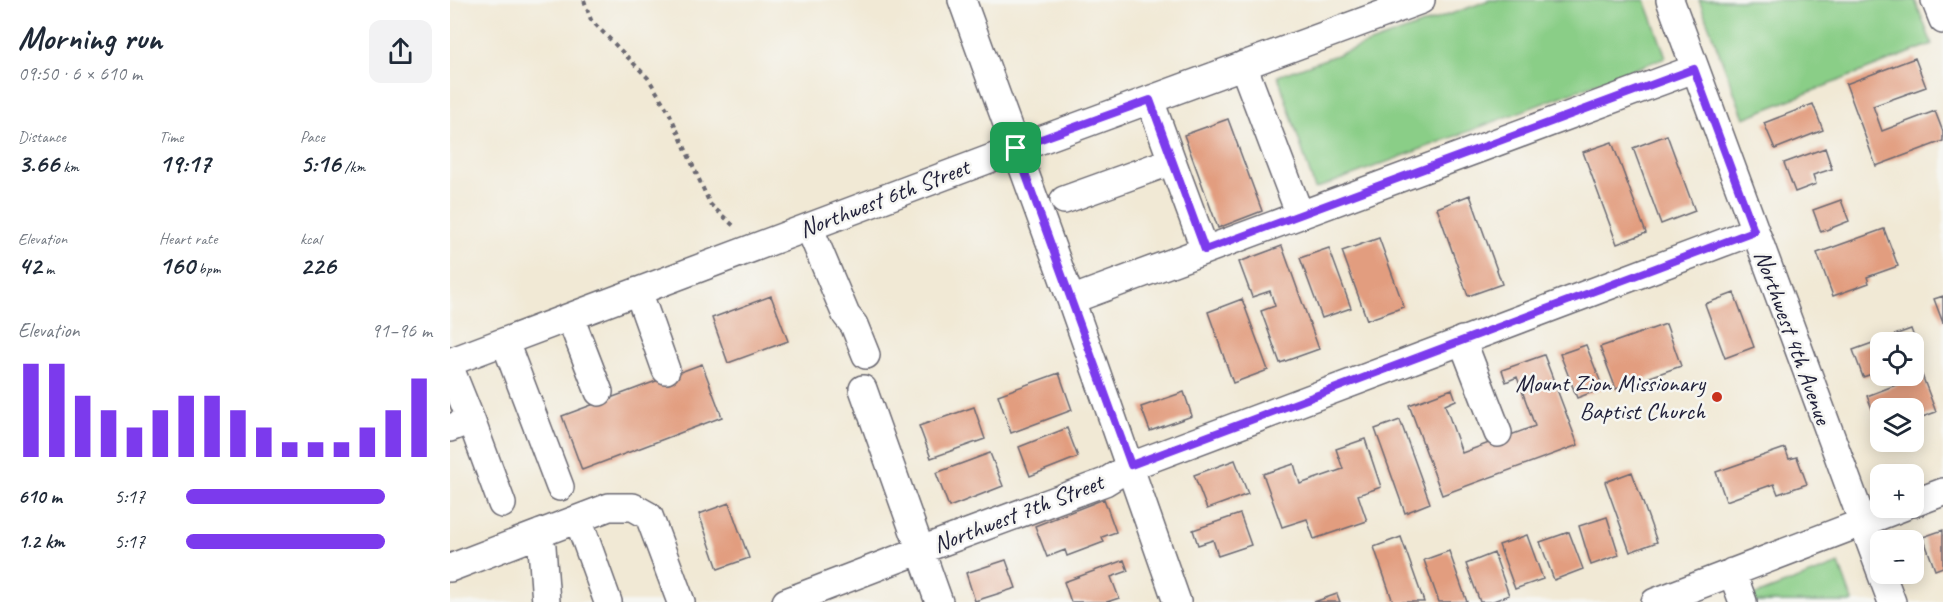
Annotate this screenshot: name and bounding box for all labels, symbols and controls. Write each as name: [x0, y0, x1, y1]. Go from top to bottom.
text: Morning run: [18, 17, 162, 59]
button: share: [369, 20, 432, 83]
text: 09:50 · 6 × 610 m: [18, 61, 142, 86]
pin: [990, 122, 1041, 173]
text: Distance: [18, 127, 66, 147]
text: Time: [159, 127, 183, 147]
text: Pace: [300, 127, 325, 147]
icon: arrive: [999, 131, 1032, 164]
text: 3.66: [18, 147, 59, 180]
text: 19:17: [159, 147, 211, 180]
text: 5:16: [300, 147, 340, 180]
street label: Northwest 6th Street: [795, 151, 975, 244]
text: km: [59, 157, 79, 177]
text: /km: [340, 157, 365, 177]
text: Elevation: [18, 229, 67, 249]
text: Heart rate: [159, 229, 217, 249]
text: kcal: [300, 229, 321, 249]
street label: Northwest 4th Avenue: [1748, 246, 1839, 430]
text: 42: [18, 249, 41, 282]
text: 160: [159, 249, 195, 282]
text: 226: [300, 249, 336, 282]
text: m: [41, 259, 54, 279]
text: bpm: [195, 259, 221, 279]
text: Elevation: [18, 318, 80, 343]
text: 91–96 m: [371, 318, 432, 343]
map controls: [1870, 332, 1924, 584]
button: locate: [1870, 332, 1924, 386]
place label: Mount Zion Missionary Baptist Church: [1515, 368, 1707, 426]
marker: Mount Zion Missionary Baptist Church: [1710, 390, 1724, 404]
button: layers: [1870, 398, 1924, 452]
button: +: [1870, 464, 1924, 518]
street label: Northwest 7th Street: [929, 466, 1109, 559]
text: 610 m: [18, 484, 62, 509]
text: 5:17: [114, 484, 145, 509]
text: 1.2 km: [18, 529, 65, 554]
text: 5:17: [114, 529, 145, 554]
button: −: [1870, 530, 1924, 584]

